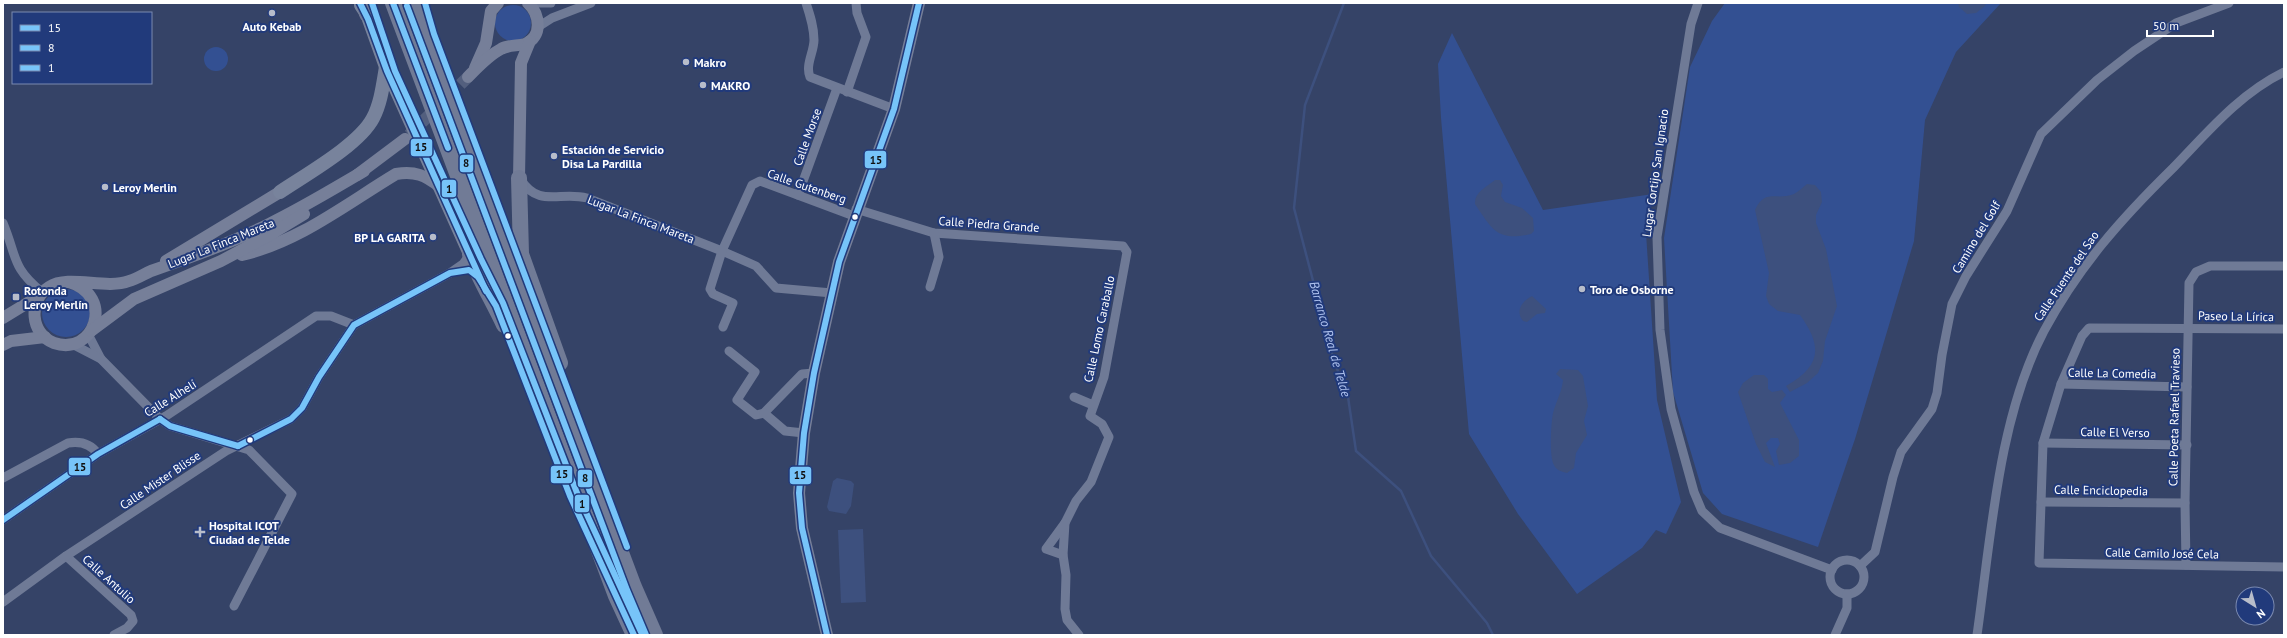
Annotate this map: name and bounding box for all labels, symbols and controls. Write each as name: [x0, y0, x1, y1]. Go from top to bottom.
marker: Auto Kebab: [267, 8, 277, 18]
legend: [12, 12, 152, 84]
scale bar: [2147, 12, 2213, 38]
text: 50 m: [2153, 18, 2179, 33]
place label: Auto Kebab: [242, 19, 302, 34]
text: 15: [48, 20, 61, 35]
text: 8: [48, 40, 55, 55]
place label: Makro: [694, 55, 727, 70]
marker: Makro: [681, 57, 691, 67]
text: 1: [48, 60, 55, 75]
place label: MAKRO: [711, 78, 750, 93]
marker: MAKRO: [698, 80, 708, 90]
street label: Calle Morse: [790, 106, 824, 168]
street label: Lugar Cortijo San Ignacio: [1639, 108, 1671, 238]
line badge: 15: [410, 138, 433, 157]
text: 15: [415, 140, 427, 154]
place label: Estación de Servicio Disa La Pardilla: [562, 142, 665, 171]
line badge: 15: [864, 150, 887, 169]
marker: Estación de Servicio Disa La Pardilla: [549, 151, 559, 161]
text: 15: [870, 153, 882, 167]
line badge: 8: [459, 154, 474, 173]
text: 8: [463, 156, 469, 170]
street label: Calle Gutenberg: [766, 165, 848, 207]
line badge: 1: [441, 179, 457, 198]
place label: Leroy Merlin: [113, 180, 177, 195]
marker: Leroy Merlin: [100, 182, 110, 192]
text: 1: [446, 182, 452, 196]
street label: Lugar La Finca Mareta: [585, 192, 697, 246]
street label: Camino del Golf: [1948, 197, 2004, 276]
unlabelled marker: [850, 212, 860, 222]
street label: Calle Piedra Grande: [938, 213, 1040, 235]
street label: Lugar La Finca Mareta: [166, 215, 276, 271]
street label: Calle Fuente del Sao: [2030, 228, 2102, 324]
place label: BP LA GARITA: [354, 230, 426, 245]
marker: BP LA GARITA: [428, 232, 438, 242]
street label: Calle Lomo Caraballo: [1080, 274, 1118, 384]
water label: Barranco Real de Telde: [1305, 279, 1355, 399]
place label: Toro de Osborne: [1590, 282, 1674, 297]
place label: Rotonda Leroy Merlín: [24, 283, 88, 312]
marker: Toro de Osborne: [1577, 284, 1587, 294]
marker: Rotonda Leroy Merlín: [11, 292, 21, 302]
street label: Paseo La Lírica: [2198, 308, 2274, 324]
unlabelled marker: [503, 331, 513, 341]
street label: Calle Poeta Rafael Travieso: [2165, 348, 2183, 486]
street label: Calle La Comedia: [2068, 365, 2156, 381]
street label: Calle Alhelí: [141, 376, 199, 420]
street label: Calle El Verso: [2080, 424, 2150, 440]
unlabelled marker: [245, 435, 255, 445]
street label: Calle Mister Blisse: [117, 448, 203, 512]
line badge: 15: [68, 457, 91, 476]
text: 15: [74, 460, 86, 474]
line badge: 15: [550, 465, 573, 484]
line badge: 15: [789, 466, 812, 485]
text: 15: [556, 467, 568, 481]
text: 15: [794, 468, 806, 482]
line badge: 8: [577, 469, 593, 488]
text: 8: [582, 471, 588, 485]
street label: Calle Enciclopedia: [2054, 482, 2148, 498]
line badge: 1: [574, 494, 590, 513]
text: 1: [579, 497, 585, 511]
place label: Hospital ICOT Ciudad de Telde: [209, 518, 290, 547]
marker: Hospital ICOT Ciudad de Telde: [194, 526, 206, 538]
street label: Calle Camilo José Cela: [2105, 545, 2219, 561]
street label: Calle Antulio: [80, 551, 138, 607]
north arrow: [2235, 586, 2275, 626]
text: N: [2254, 606, 2268, 622]

